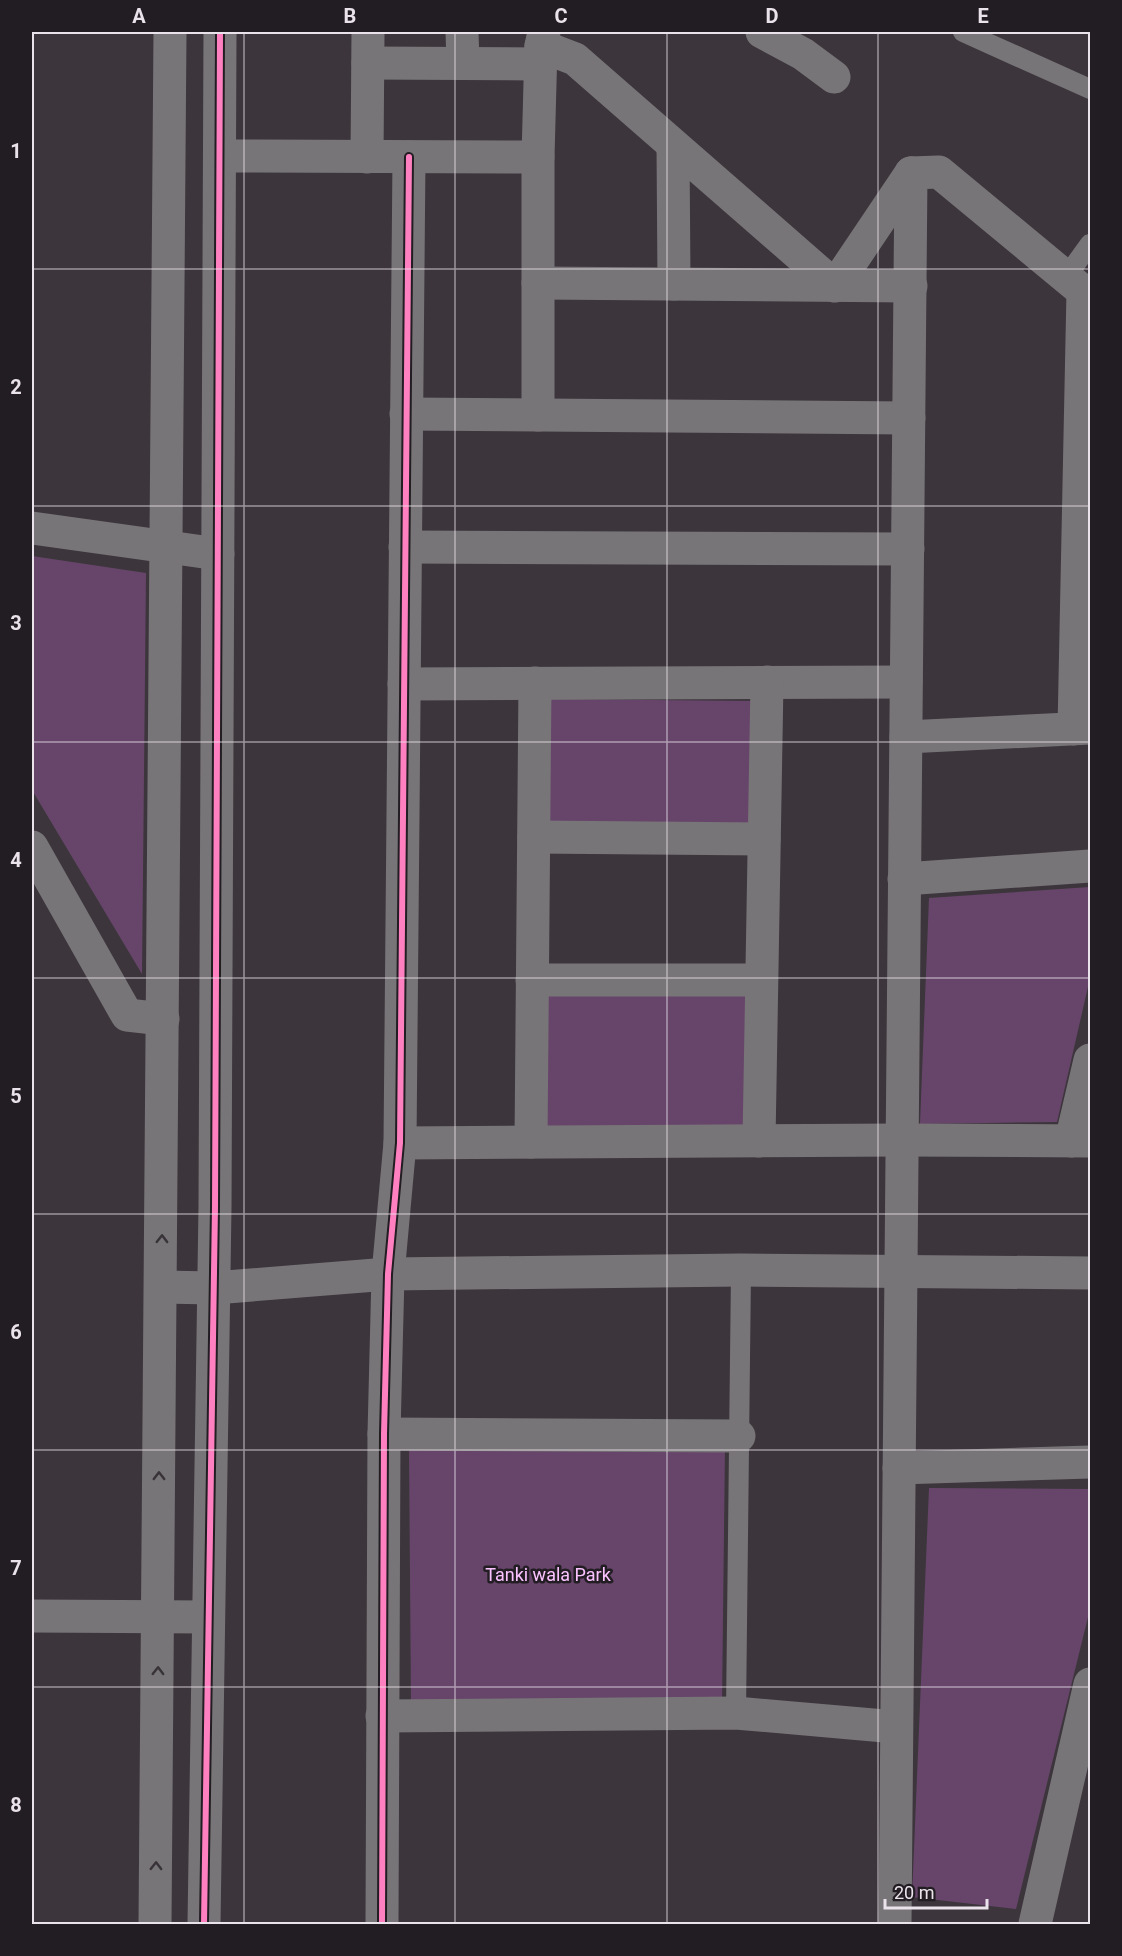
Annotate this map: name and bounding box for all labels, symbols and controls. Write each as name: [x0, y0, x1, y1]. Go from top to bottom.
text: A: [132, 4, 146, 28]
text: B: [344, 4, 356, 28]
text: C: [554, 4, 568, 28]
text: D: [766, 4, 779, 28]
text: E: [977, 4, 989, 28]
text: 1: [10, 139, 22, 163]
text: 2: [10, 375, 22, 399]
text: 3: [10, 611, 22, 635]
text: 4: [10, 848, 22, 872]
text: 5: [10, 1084, 22, 1108]
one-way arrow: [155, 1235, 168, 1244]
text: 6: [10, 1320, 22, 1344]
one-way arrow: [153, 1472, 166, 1481]
text: 7: [10, 1556, 22, 1580]
park label: Tanki wala Park: [485, 1564, 612, 1585]
one-way arrow: [152, 1667, 164, 1676]
text: 8: [10, 1793, 22, 1817]
one-way arrow: [150, 1862, 162, 1871]
scale bar: [885, 1872, 987, 1910]
text: 20 m: [894, 1882, 934, 1903]

